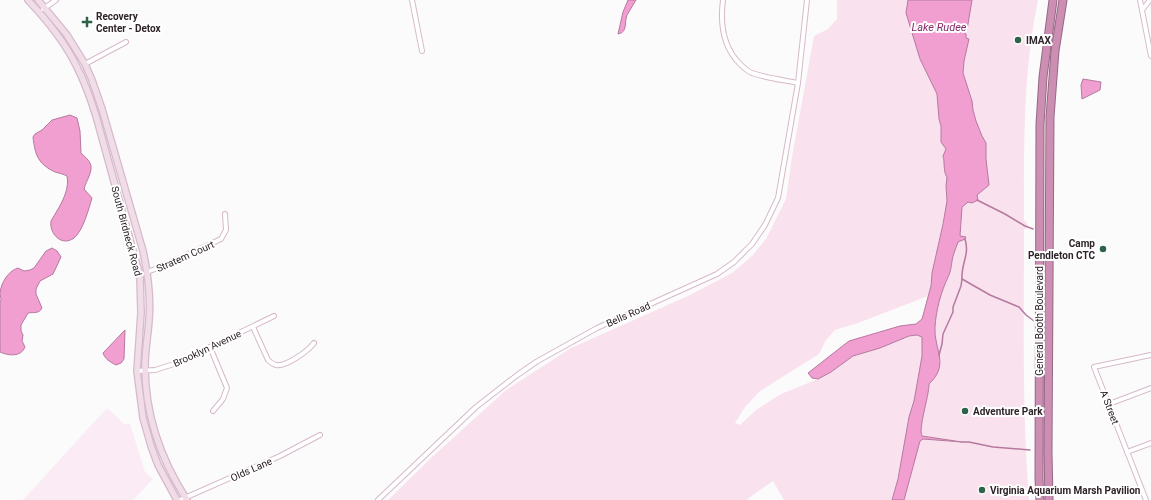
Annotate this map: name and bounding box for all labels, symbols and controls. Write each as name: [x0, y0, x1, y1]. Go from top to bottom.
place label: Recovery Center - Detox: [96, 11, 162, 34]
marker: Recovery Center - Detox: [81, 16, 93, 28]
water label: Lake Rudee: [912, 21, 967, 34]
marker: IMAX: [1013, 35, 1023, 45]
place label: IMAX: [1026, 35, 1051, 46]
street label: South Birdneck Road: [109, 185, 144, 277]
place label: Camp Pendleton CTC: [1028, 238, 1095, 261]
street label: Stratem Court: [155, 239, 216, 274]
marker: Camp Pendleton CTC: [1098, 244, 1108, 254]
street label: General Booth Boulevard: [1034, 266, 1045, 376]
street label: Bells Road: [605, 300, 652, 329]
street label: Brooklyn Avenue: [171, 328, 243, 369]
street label: A Street: [1098, 389, 1121, 426]
marker: Adventure Park: [960, 406, 970, 416]
place label: Adventure Park: [973, 406, 1043, 417]
street label: Olds Lane: [229, 455, 274, 483]
marker: Virginia Aquarium Marsh Pavilion: [977, 485, 987, 495]
place label: Virginia Aquarium Marsh Pavilion: [990, 485, 1141, 496]

